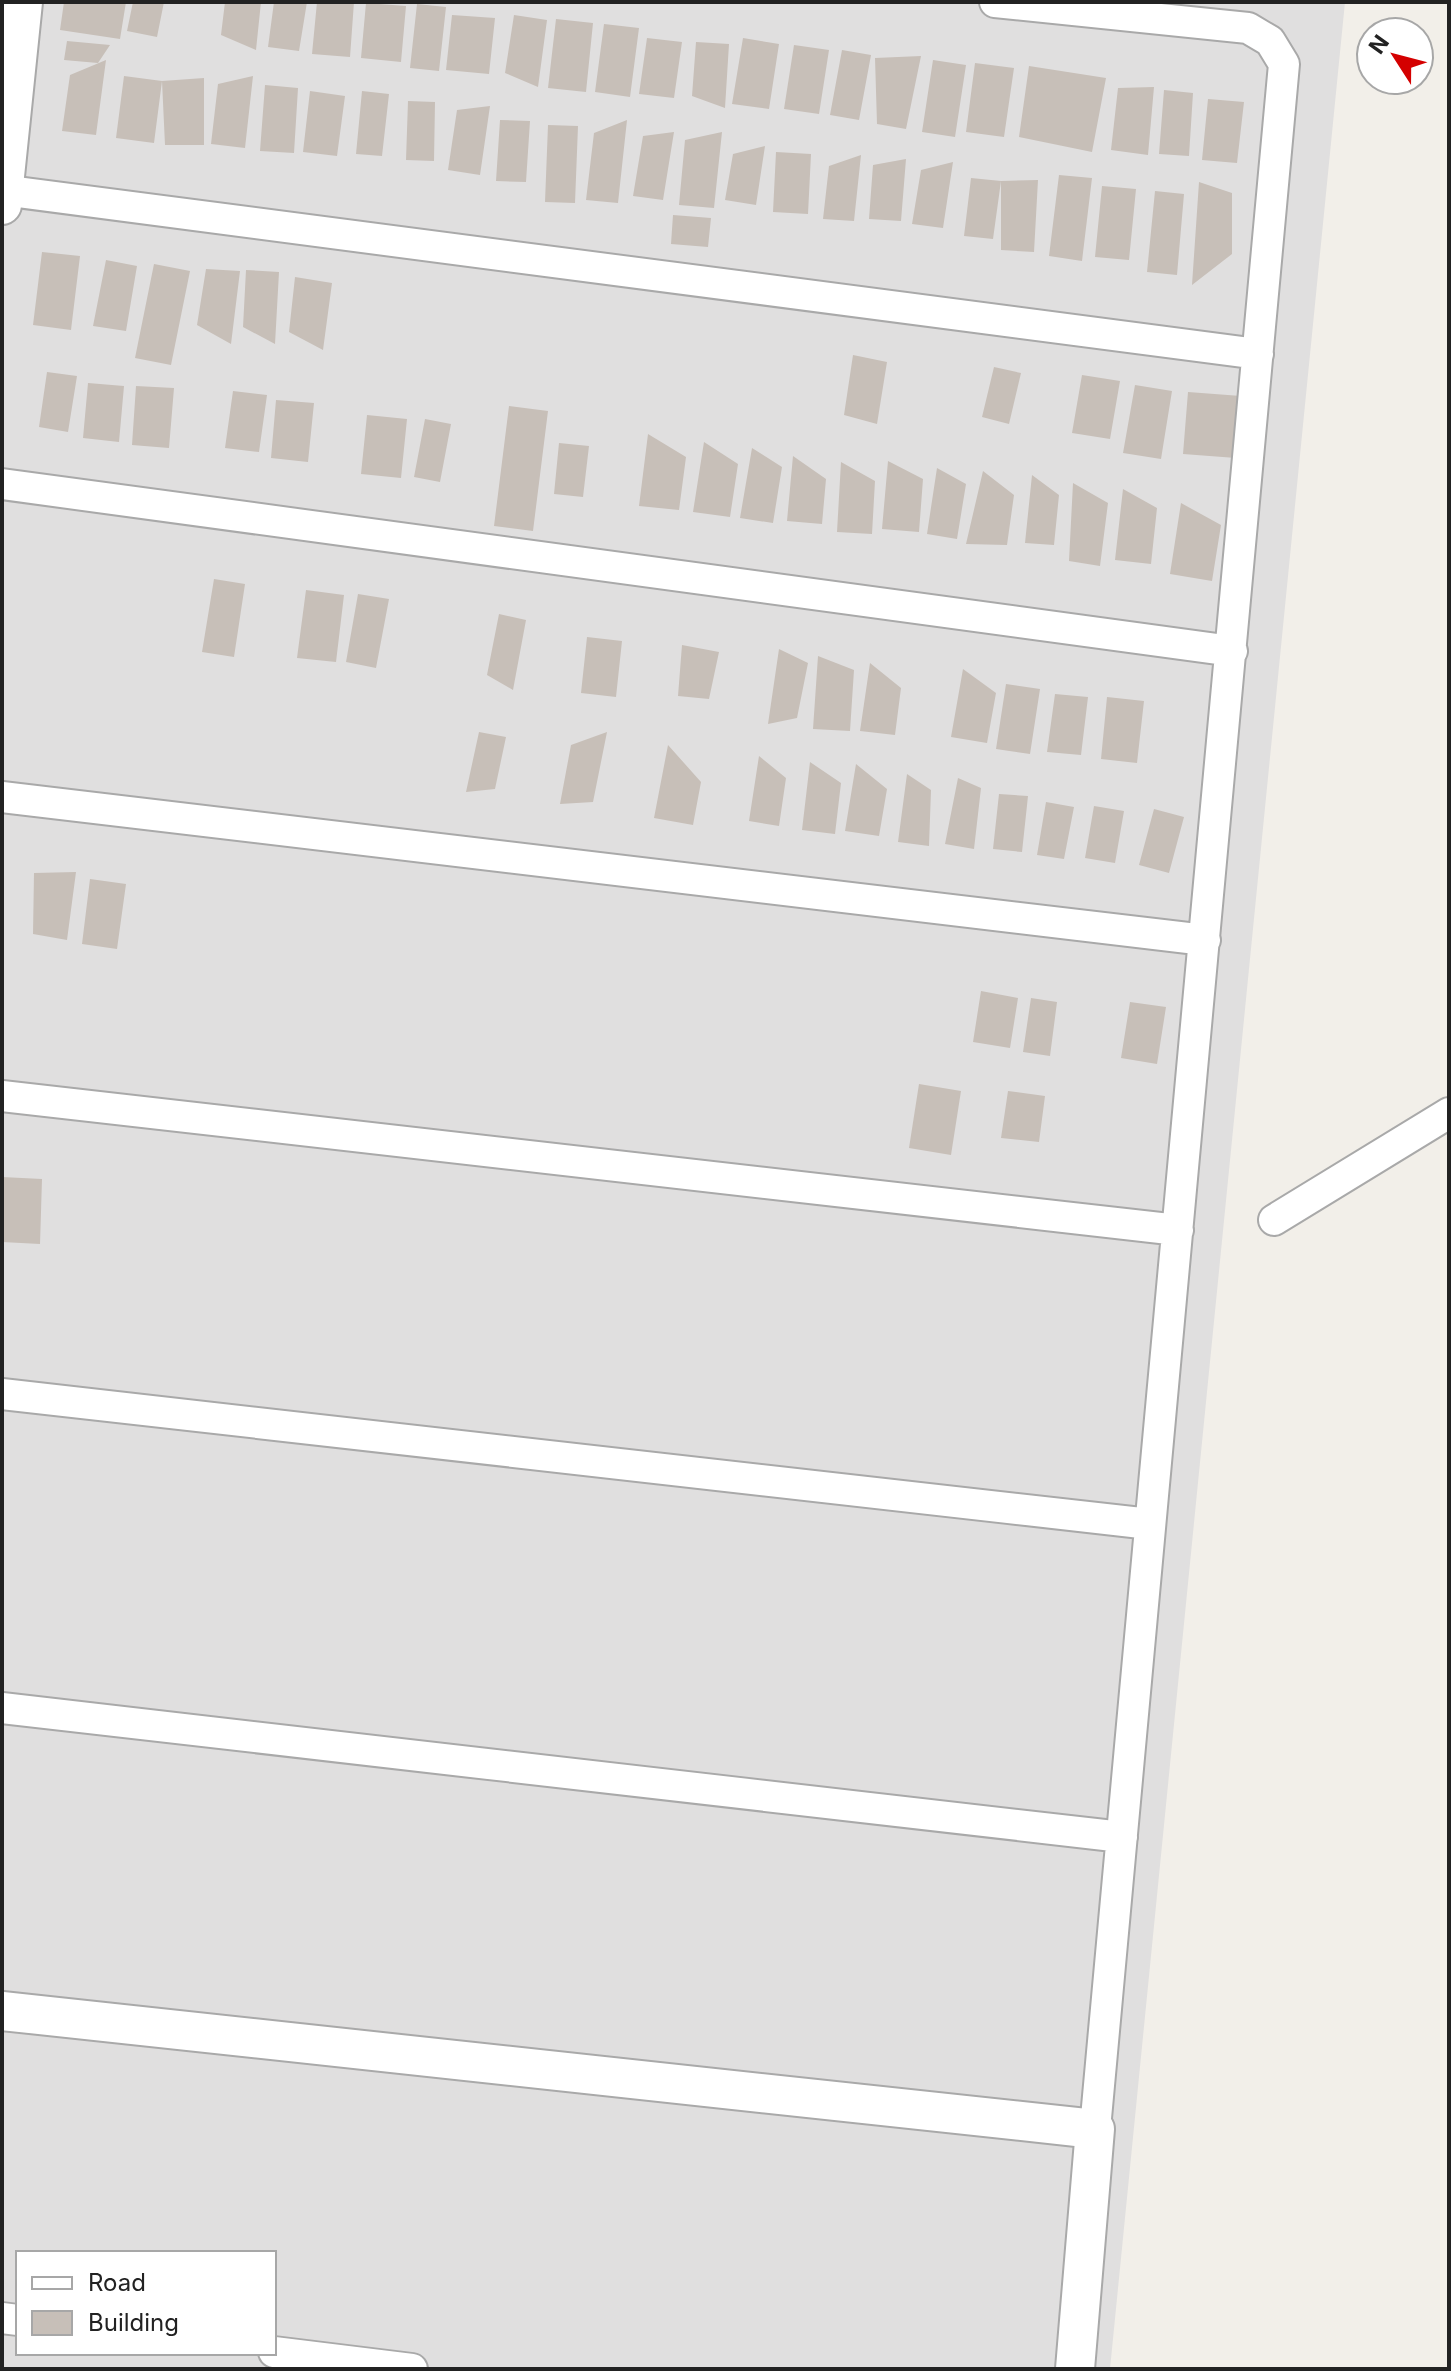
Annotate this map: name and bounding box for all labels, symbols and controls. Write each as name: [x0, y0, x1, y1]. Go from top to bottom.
north arrow: [1355, 16, 1435, 96]
text: N: [1363, 30, 1394, 59]
legend: [16, 2251, 276, 2355]
text: Road: [88, 2268, 146, 2297]
text: Building: [88, 2308, 179, 2337]

